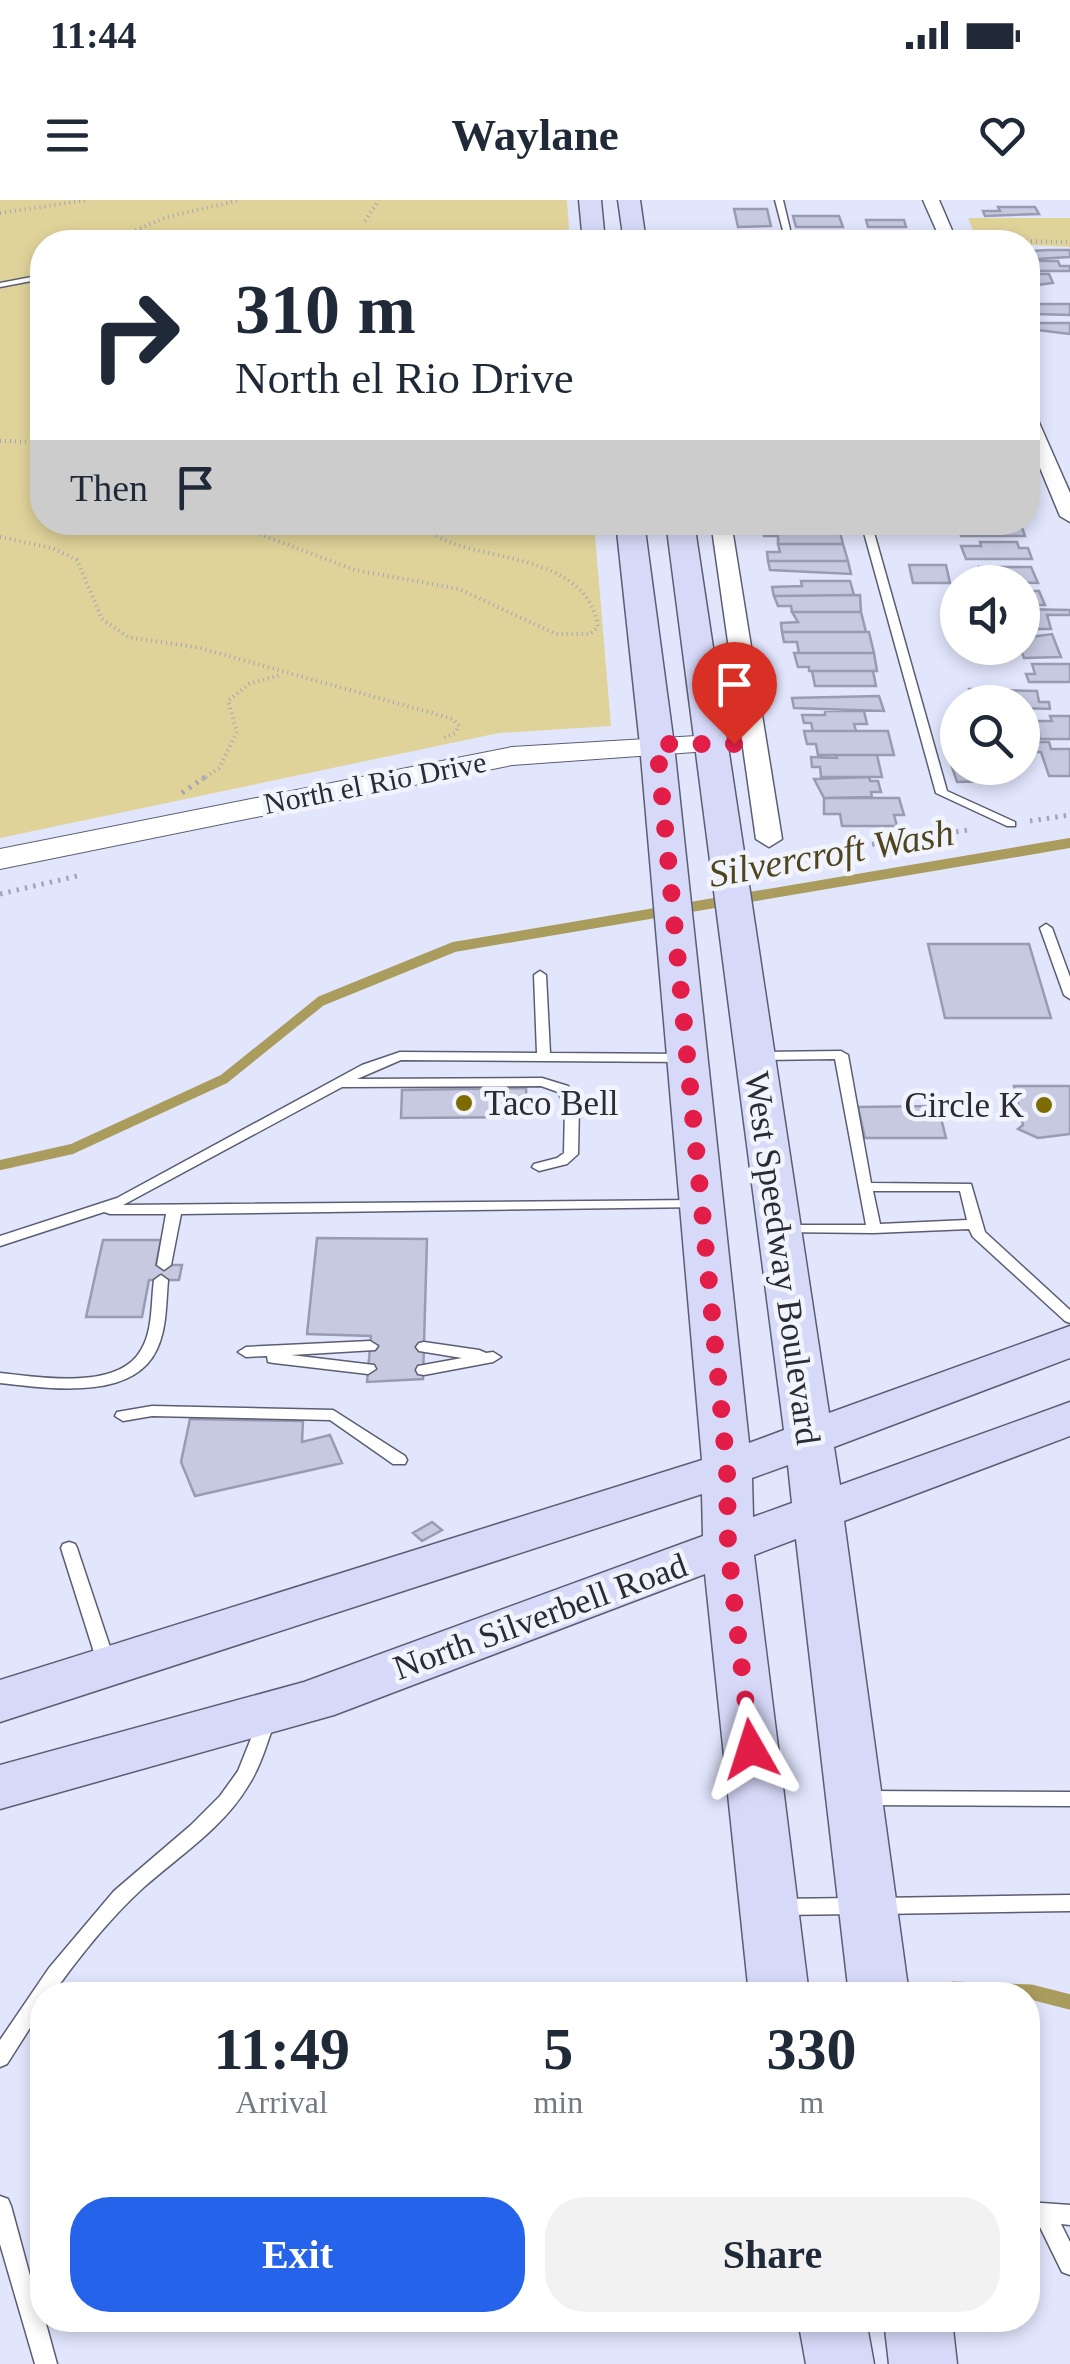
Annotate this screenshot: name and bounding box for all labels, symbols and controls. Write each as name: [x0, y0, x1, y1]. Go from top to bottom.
text: 11:44: [50, 14, 137, 56]
icon: menu: [40, 108, 95, 163]
icon: heart: [975, 108, 1030, 163]
text: Waylane: [451, 110, 619, 160]
icon: right: [70, 270, 200, 400]
text: 310 m: [235, 271, 416, 348]
text: North el Rio Drive: [235, 353, 574, 403]
icon: arrive: [168, 460, 223, 515]
text: Then: [70, 467, 148, 509]
map controls: [940, 565, 1040, 785]
button: sound: [940, 565, 1040, 665]
pin: [692, 642, 777, 745]
icon: arrive: [707, 657, 762, 712]
button: search: [940, 685, 1040, 785]
street label: North el Rio Drive: [261, 745, 489, 820]
water label: Silvercroft Wash: [705, 811, 957, 895]
street label: West Speedway Boulevard: [737, 1069, 828, 1448]
place label: Taco Bell: [484, 1084, 619, 1123]
place label: Circle K: [904, 1086, 1024, 1125]
marker: Taco Bell: [453, 1092, 475, 1114]
marker: Circle K: [1033, 1094, 1055, 1116]
street label: North Silverbell Road: [388, 1545, 693, 1688]
position arrow: [699, 1697, 803, 1801]
text: 11:49: [213, 2016, 350, 2082]
text: 5: [543, 2016, 573, 2082]
text: 330: [767, 2016, 857, 2082]
text: Arrival: [236, 2084, 328, 2120]
text: min: [533, 2084, 583, 2120]
text: m: [799, 2084, 824, 2120]
button: Exit: [70, 2197, 525, 2312]
button: Share: [545, 2197, 1000, 2312]

